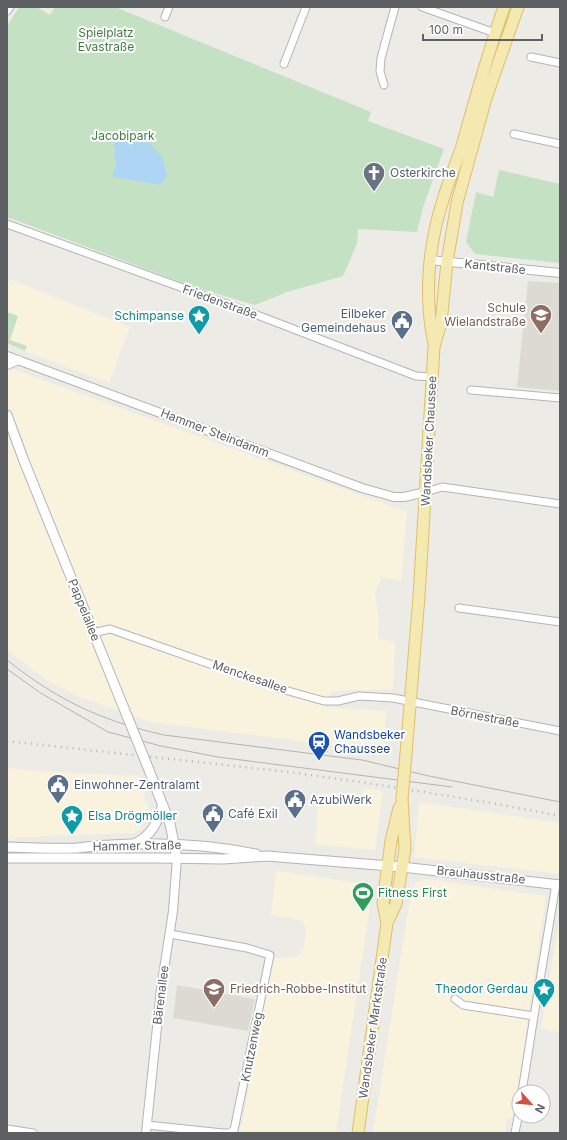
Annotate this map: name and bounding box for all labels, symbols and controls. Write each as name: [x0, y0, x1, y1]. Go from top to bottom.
scale bar: [423, 16, 542, 42]
text: 100 m: [429, 22, 463, 37]
park label: Spielplatz Evastraße: [78, 25, 134, 54]
park label: Jacobipark: [91, 128, 155, 143]
church icon: Osterkirche: [361, 160, 387, 193]
place label: Osterkirche: [390, 165, 456, 180]
street label: Kantstraße: [464, 256, 526, 277]
street label: Friedenstraße: [181, 281, 260, 322]
place label: Schule Wielandstraße: [444, 300, 526, 329]
school or university icon: Schule Wielandstraße: [528, 302, 554, 335]
place icon: Schimpanse: [186, 303, 212, 336]
place label: Eilbeker Gemeindehaus: [301, 306, 386, 335]
place label: Schimpanse: [114, 308, 184, 323]
public building icon: Eilbeker Gemeindehaus: [389, 308, 415, 341]
street label: Wandsbeker Chaussee: [418, 375, 439, 507]
street label: Hammer Steindamm: [159, 405, 272, 460]
street label: Pappelallee: [65, 577, 104, 643]
street label: Menckesallee: [211, 657, 289, 696]
street label: Börnestraße: [449, 702, 521, 731]
place label: Wandsbeker Chaussee: [334, 727, 405, 756]
station icon: Wandsbeker Chaussee: [306, 729, 332, 762]
public building icon: Einwohner-Zentralamt: [45, 772, 71, 805]
place label: Einwohner-Zentralamt: [74, 777, 200, 792]
public building icon: AzubiWerk: [282, 787, 308, 820]
place label: AzubiWerk: [310, 792, 372, 807]
public building icon: Café Exil: [200, 801, 226, 834]
place icon: Elsa Drögmöller: [59, 803, 85, 836]
place label: Café Exil: [228, 806, 278, 821]
place label: Elsa Drögmöller: [88, 808, 178, 823]
street label: Hammer Straße: [92, 837, 182, 854]
street label: Brauhausstraße: [436, 862, 526, 887]
sports icon: Fitness First: [350, 880, 376, 913]
place label: Fitness First: [378, 885, 447, 900]
street label: Wandsbeker Marktstraße: [355, 956, 390, 1100]
street label: Bärenallee: [149, 964, 172, 1025]
school or university icon: Friedrich-Robbe-Institut: [201, 976, 227, 1009]
place icon: Theodor Gerdau: [531, 976, 557, 1009]
place label: Friedrich-Robbe-Institut: [230, 981, 366, 996]
place label: Theodor Gerdau: [435, 981, 528, 996]
street label: Knutzenweg: [237, 1011, 266, 1083]
north arrow: [511, 1084, 551, 1124]
text: N: [532, 1102, 548, 1115]

